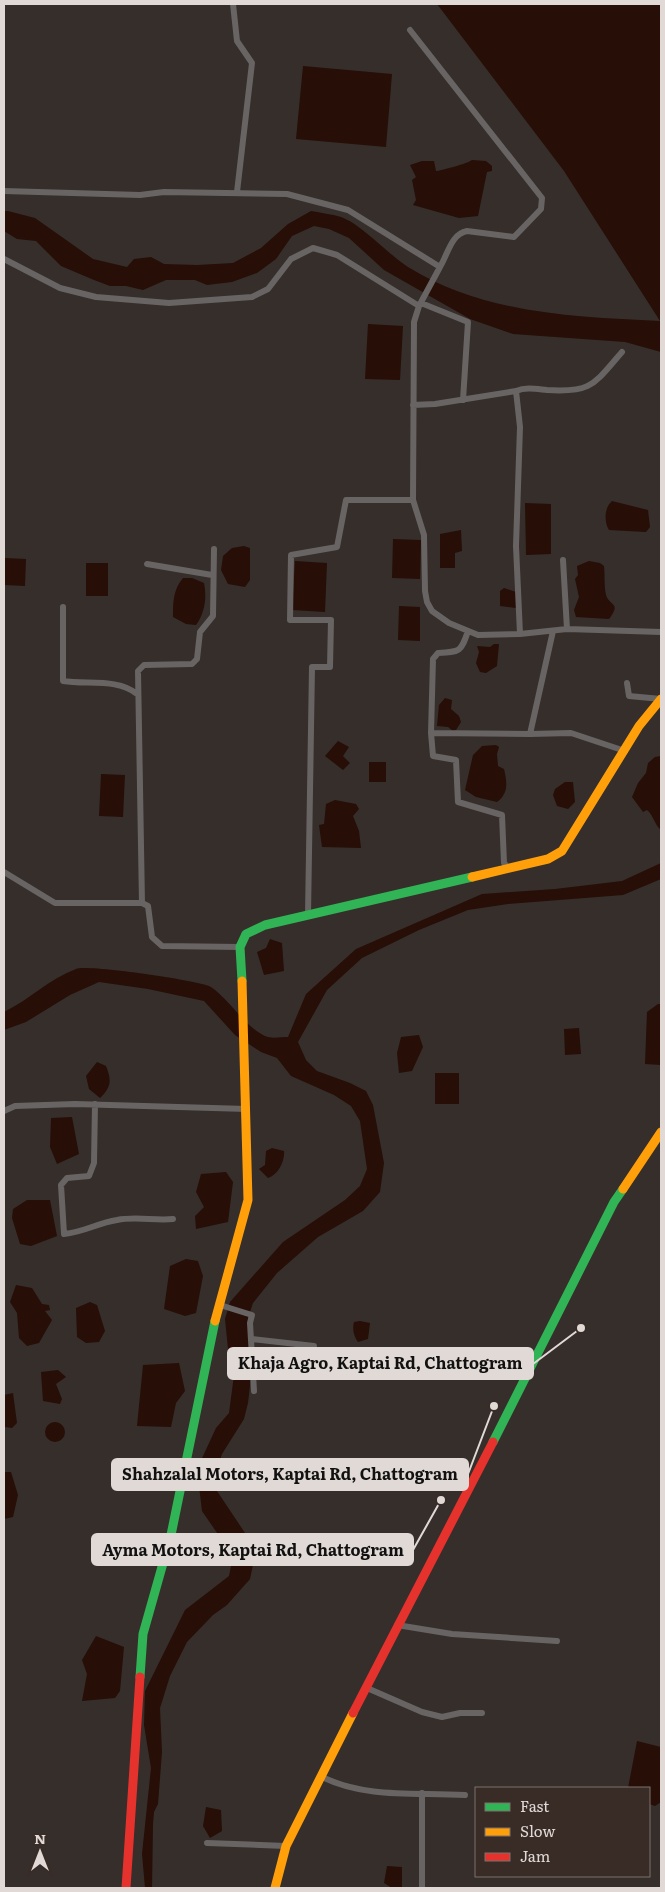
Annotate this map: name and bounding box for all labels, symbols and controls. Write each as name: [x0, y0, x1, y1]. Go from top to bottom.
callout: Khaja Agro, Kaptai Rd, Chattogram: [228, 1348, 533, 1379]
text: Khaja Agro, Kaptai Rd, Chattogram: [238, 1350, 522, 1374]
callout: Shahzalal Motors, Kaptai Rd, Chattogram: [112, 1459, 468, 1490]
text: Shahzalal Motors, Kaptai Rd, Chattogram: [122, 1461, 458, 1485]
callout: Ayma Motors, Kaptai Rd, Chattogram: [92, 1534, 413, 1565]
text: Ayma Motors, Kaptai Rd, Chattogram: [102, 1537, 404, 1561]
legend: [475, 1787, 650, 1877]
text: Fast: [520, 1794, 549, 1817]
text: Slow: [520, 1819, 555, 1842]
north arrow: [15, 1827, 65, 1877]
text: N: [34, 1828, 46, 1848]
text: Jam: [520, 1844, 551, 1867]

